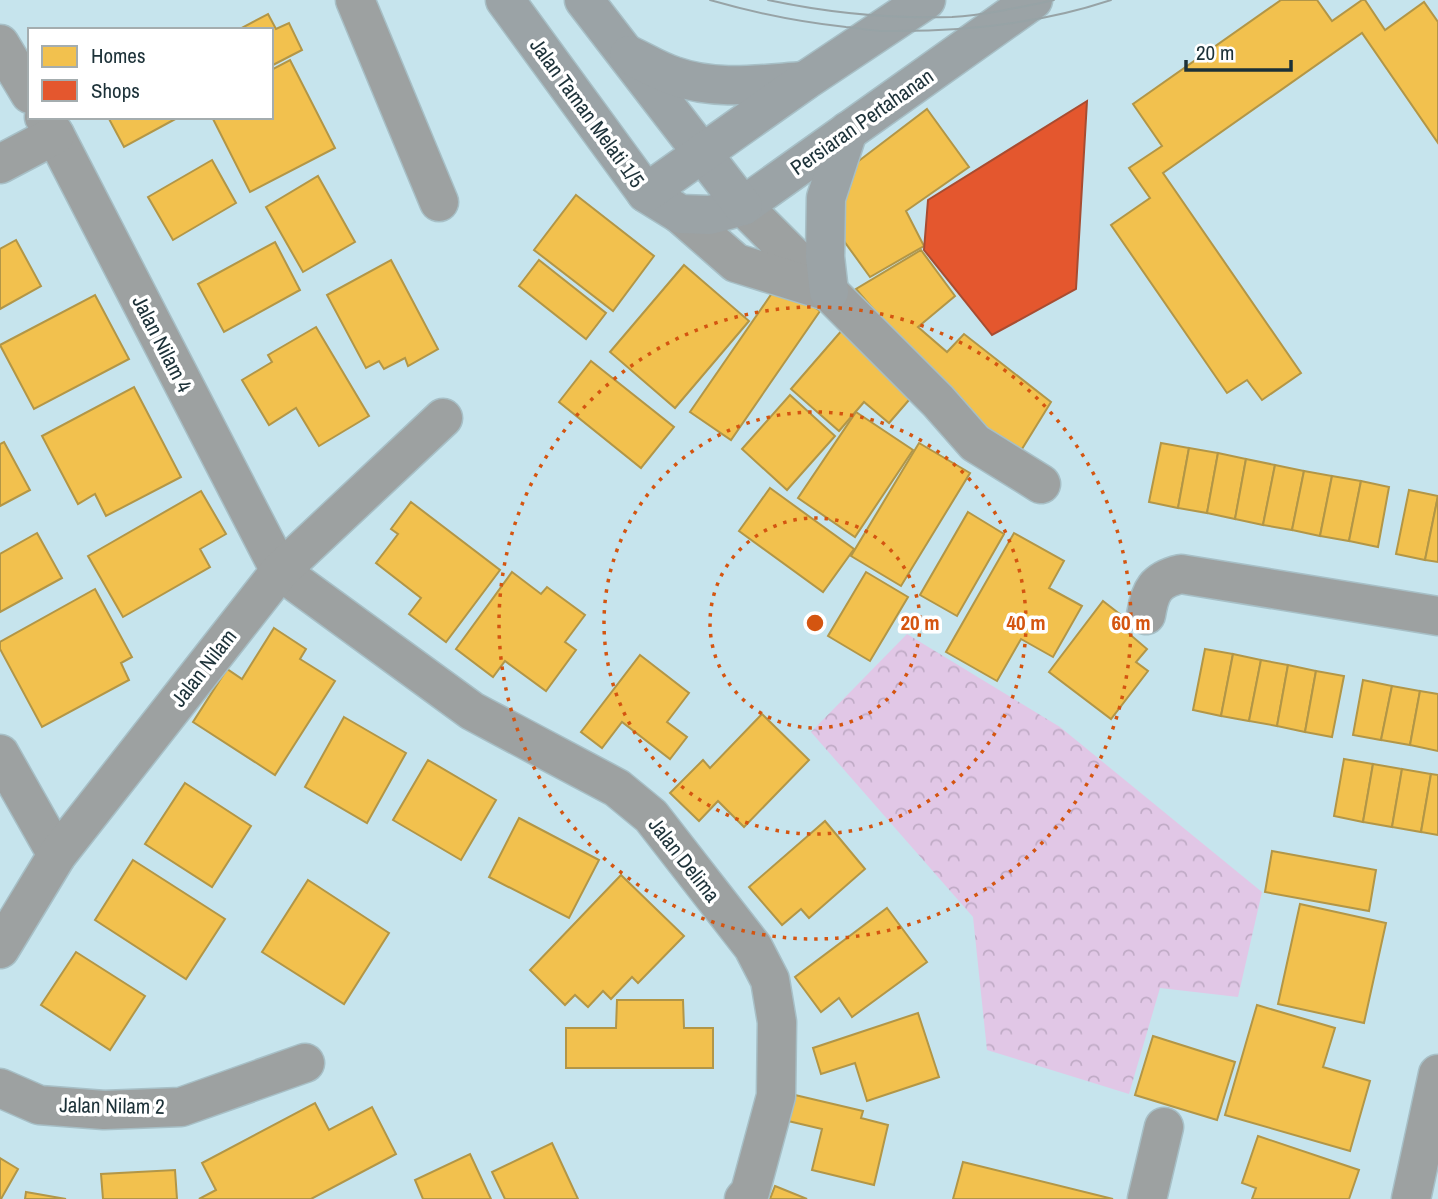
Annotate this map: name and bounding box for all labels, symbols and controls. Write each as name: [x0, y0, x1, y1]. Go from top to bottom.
legend: [28, 28, 273, 119]
scale bar: [1186, 28, 1291, 72]
street label: Jalan Taman Melati 1/5: [523, 32, 651, 193]
text: 20 m: [1196, 38, 1234, 67]
text: Homes: [91, 41, 146, 70]
street label: Persiaran Pertahanan: [784, 61, 939, 182]
text: Shops: [91, 76, 140, 105]
street label: Jalan Nilam 4: [126, 290, 199, 398]
text: 20 m: [900, 608, 940, 637]
text: 40 m: [1006, 608, 1046, 637]
text: 60 m: [1111, 608, 1151, 637]
centre of rings: [803, 611, 827, 635]
street label: Jalan Nilam: [164, 623, 243, 712]
street label: Jalan Delima: [642, 811, 727, 909]
street label: Jalan Nilam 2: [59, 1090, 165, 1121]

